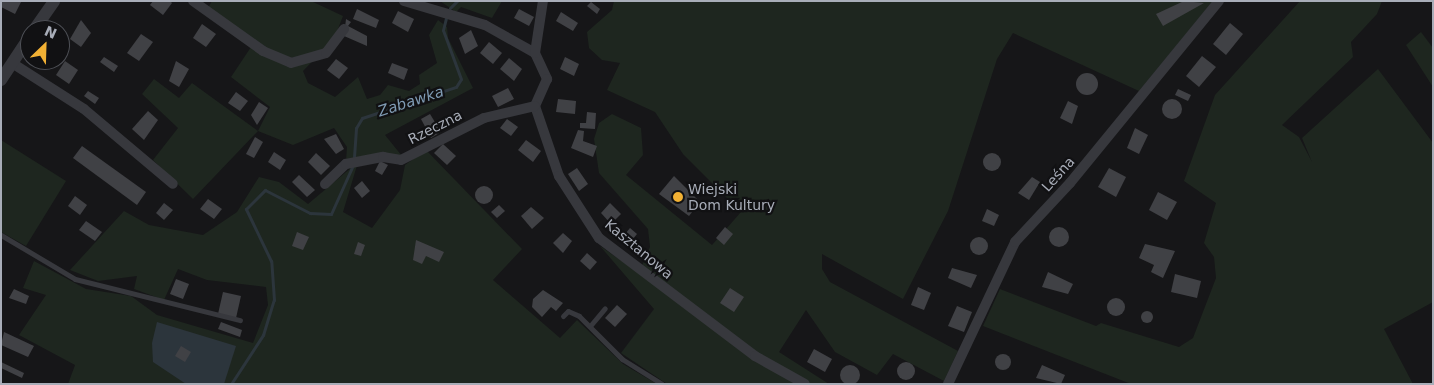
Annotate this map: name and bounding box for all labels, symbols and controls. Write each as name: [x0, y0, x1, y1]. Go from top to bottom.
north arrow: [20, 20, 70, 70]
text: N: [42, 23, 59, 42]
water label: Zabawka: [376, 83, 446, 121]
street label: Rzeczna: [405, 106, 465, 148]
street label: Leśna: [1038, 153, 1078, 195]
place label: Wiejski Dom Kultury: [688, 181, 775, 213]
marker: Wiejski Dom Kultury: [672, 191, 684, 203]
street label: Kasztanowa: [602, 216, 676, 282]

